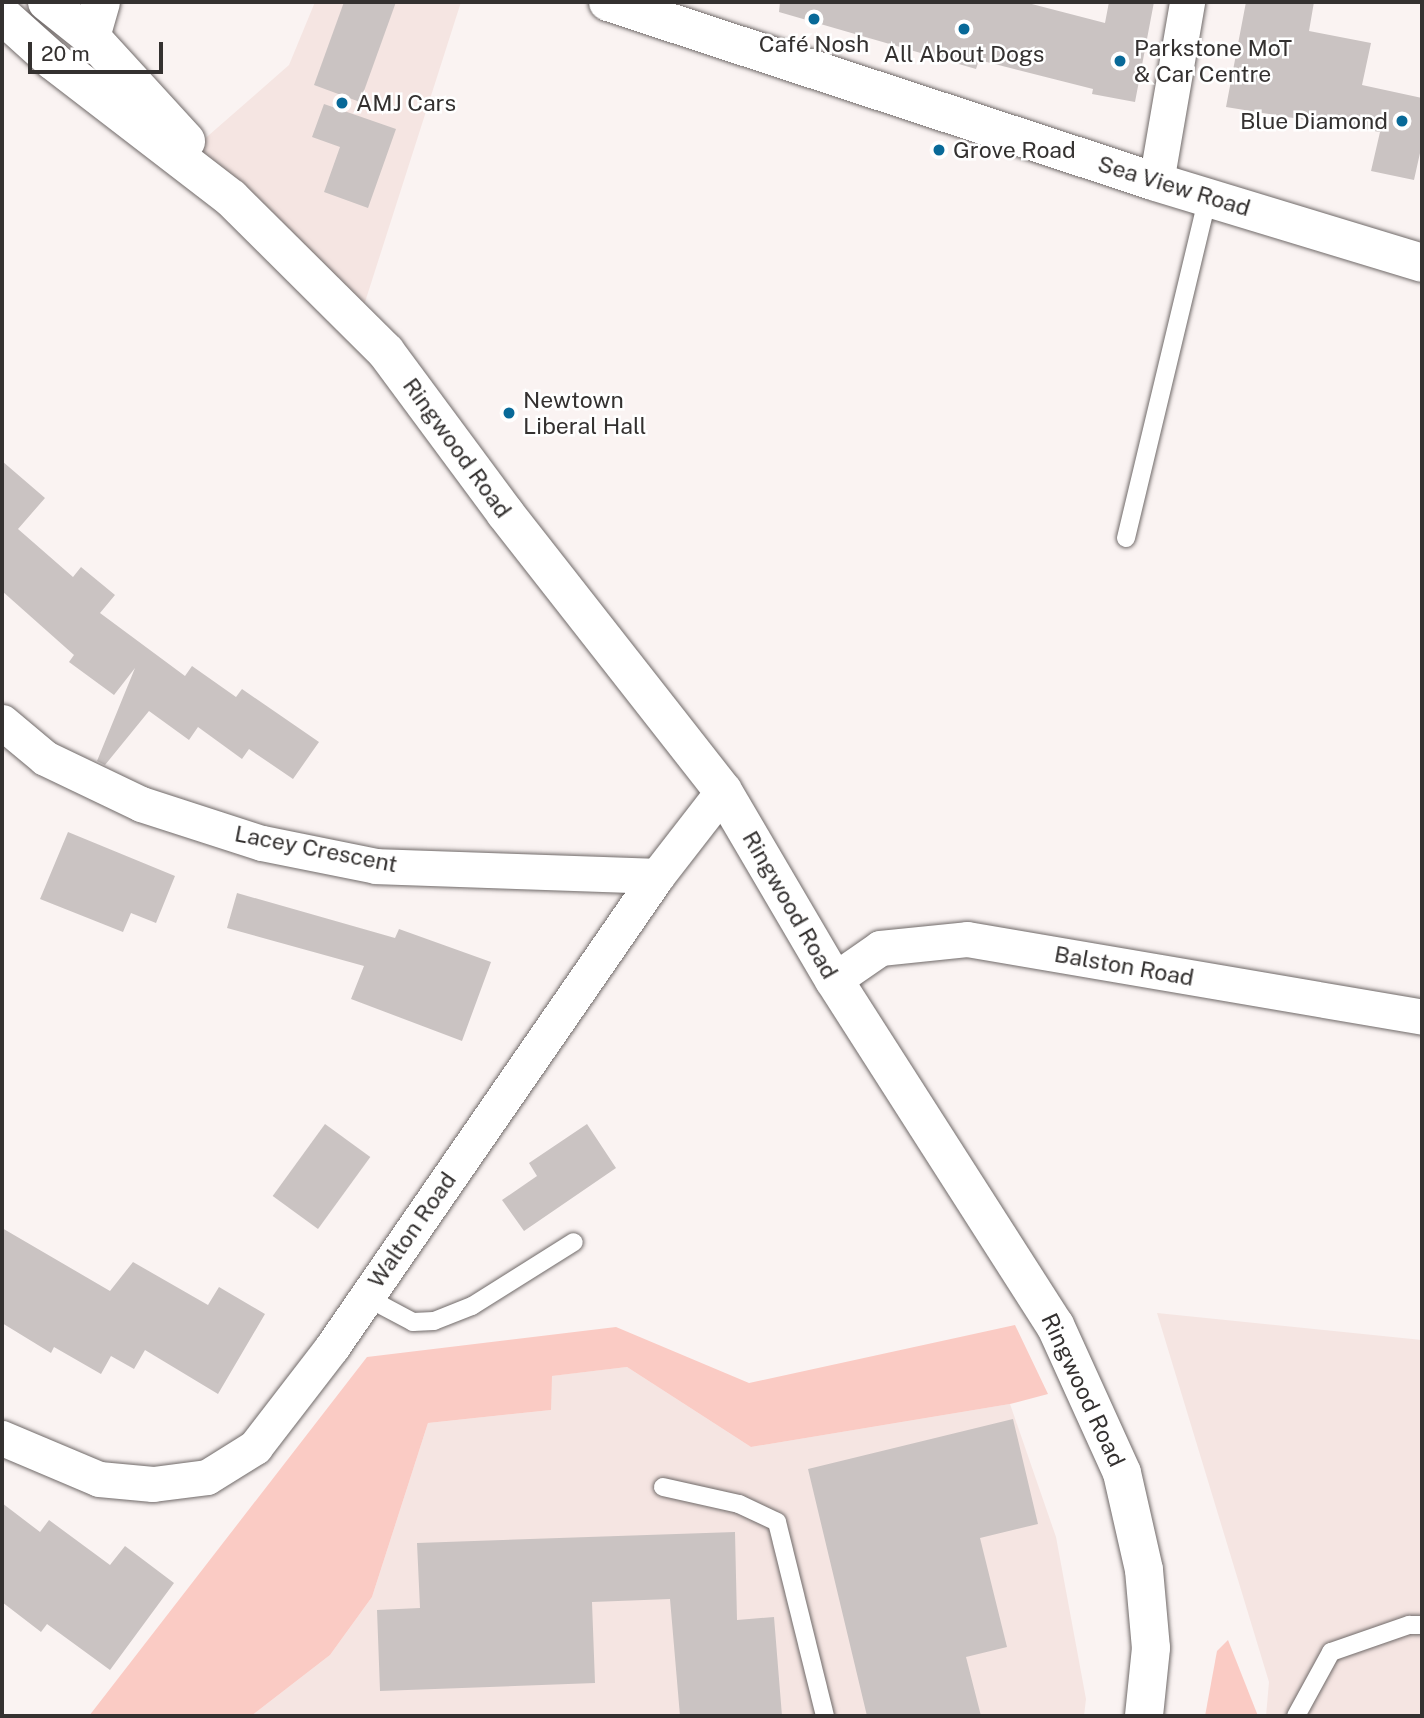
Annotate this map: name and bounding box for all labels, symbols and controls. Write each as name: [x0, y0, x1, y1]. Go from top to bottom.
marker: Café Nosh: [806, 11, 822, 27]
marker: All About Dogs: [956, 21, 972, 37]
scale bar: [32, 28, 166, 72]
place label: Café Nosh: [759, 30, 869, 58]
place label: Parkstone MoT & Car Centre: [1134, 34, 1292, 88]
place label: All About Dogs: [884, 40, 1044, 68]
text: 20 m: [41, 41, 90, 66]
marker: Parkstone MoT & Car Centre: [1112, 53, 1128, 69]
place label: AMJ Cars: [356, 89, 456, 117]
marker: AMJ Cars: [334, 95, 350, 111]
place label: Blue Diamond: [1240, 107, 1388, 135]
marker: Blue Diamond: [1394, 113, 1410, 129]
place label: Grove Road: [953, 136, 1076, 164]
marker: Grove Road: [931, 142, 947, 158]
street label: Sea View Road: [1094, 150, 1254, 222]
street label: Ringwood Road: [397, 373, 517, 523]
place label: Newtown Liberal Hall: [523, 386, 647, 440]
marker: Newtown Liberal Hall: [501, 405, 517, 421]
street label: Lacey Crescent: [232, 820, 400, 878]
street label: Ringwood Road: [736, 826, 844, 984]
street label: Balston Road: [1052, 940, 1196, 992]
street label: Walton Road: [362, 1167, 462, 1293]
street label: Ringwood Road: [1035, 1309, 1131, 1471]

